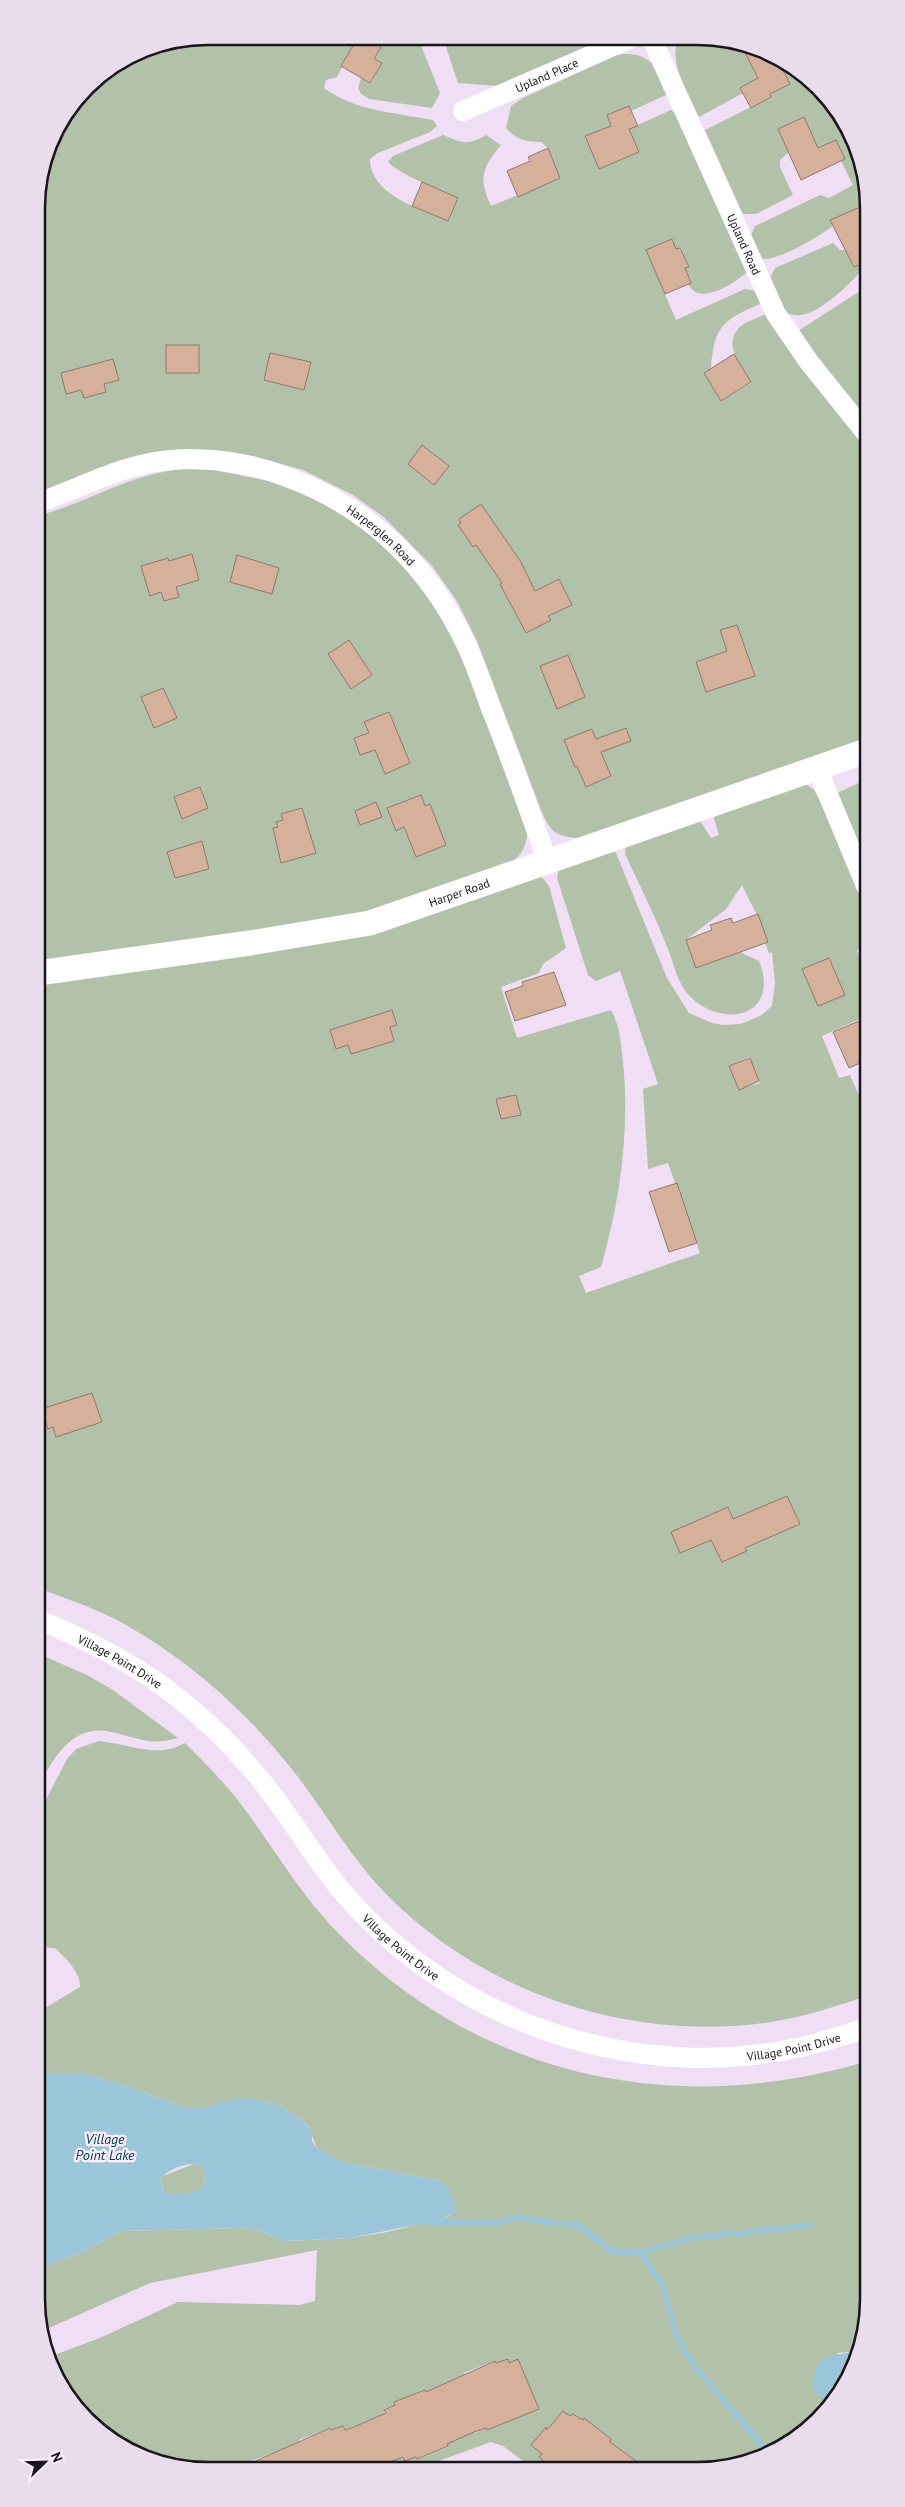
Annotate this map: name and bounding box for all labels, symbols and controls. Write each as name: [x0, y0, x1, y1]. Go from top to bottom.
street label: Upland Place: [513, 54, 580, 95]
street label: Upland Road: [724, 211, 765, 277]
street label: Harperglen Road: [344, 501, 419, 568]
street label: Harper Road: [427, 875, 491, 910]
street label: Village Point Drive: [75, 1630, 165, 1691]
street label: Village Point Drive: [359, 1910, 443, 1983]
street label: Village Point Drive: [745, 2029, 842, 2063]
water label: Village Point Lake: [75, 2130, 135, 2164]
north arrow: [20, 2437, 70, 2487]
text: N: [47, 2449, 67, 2465]

